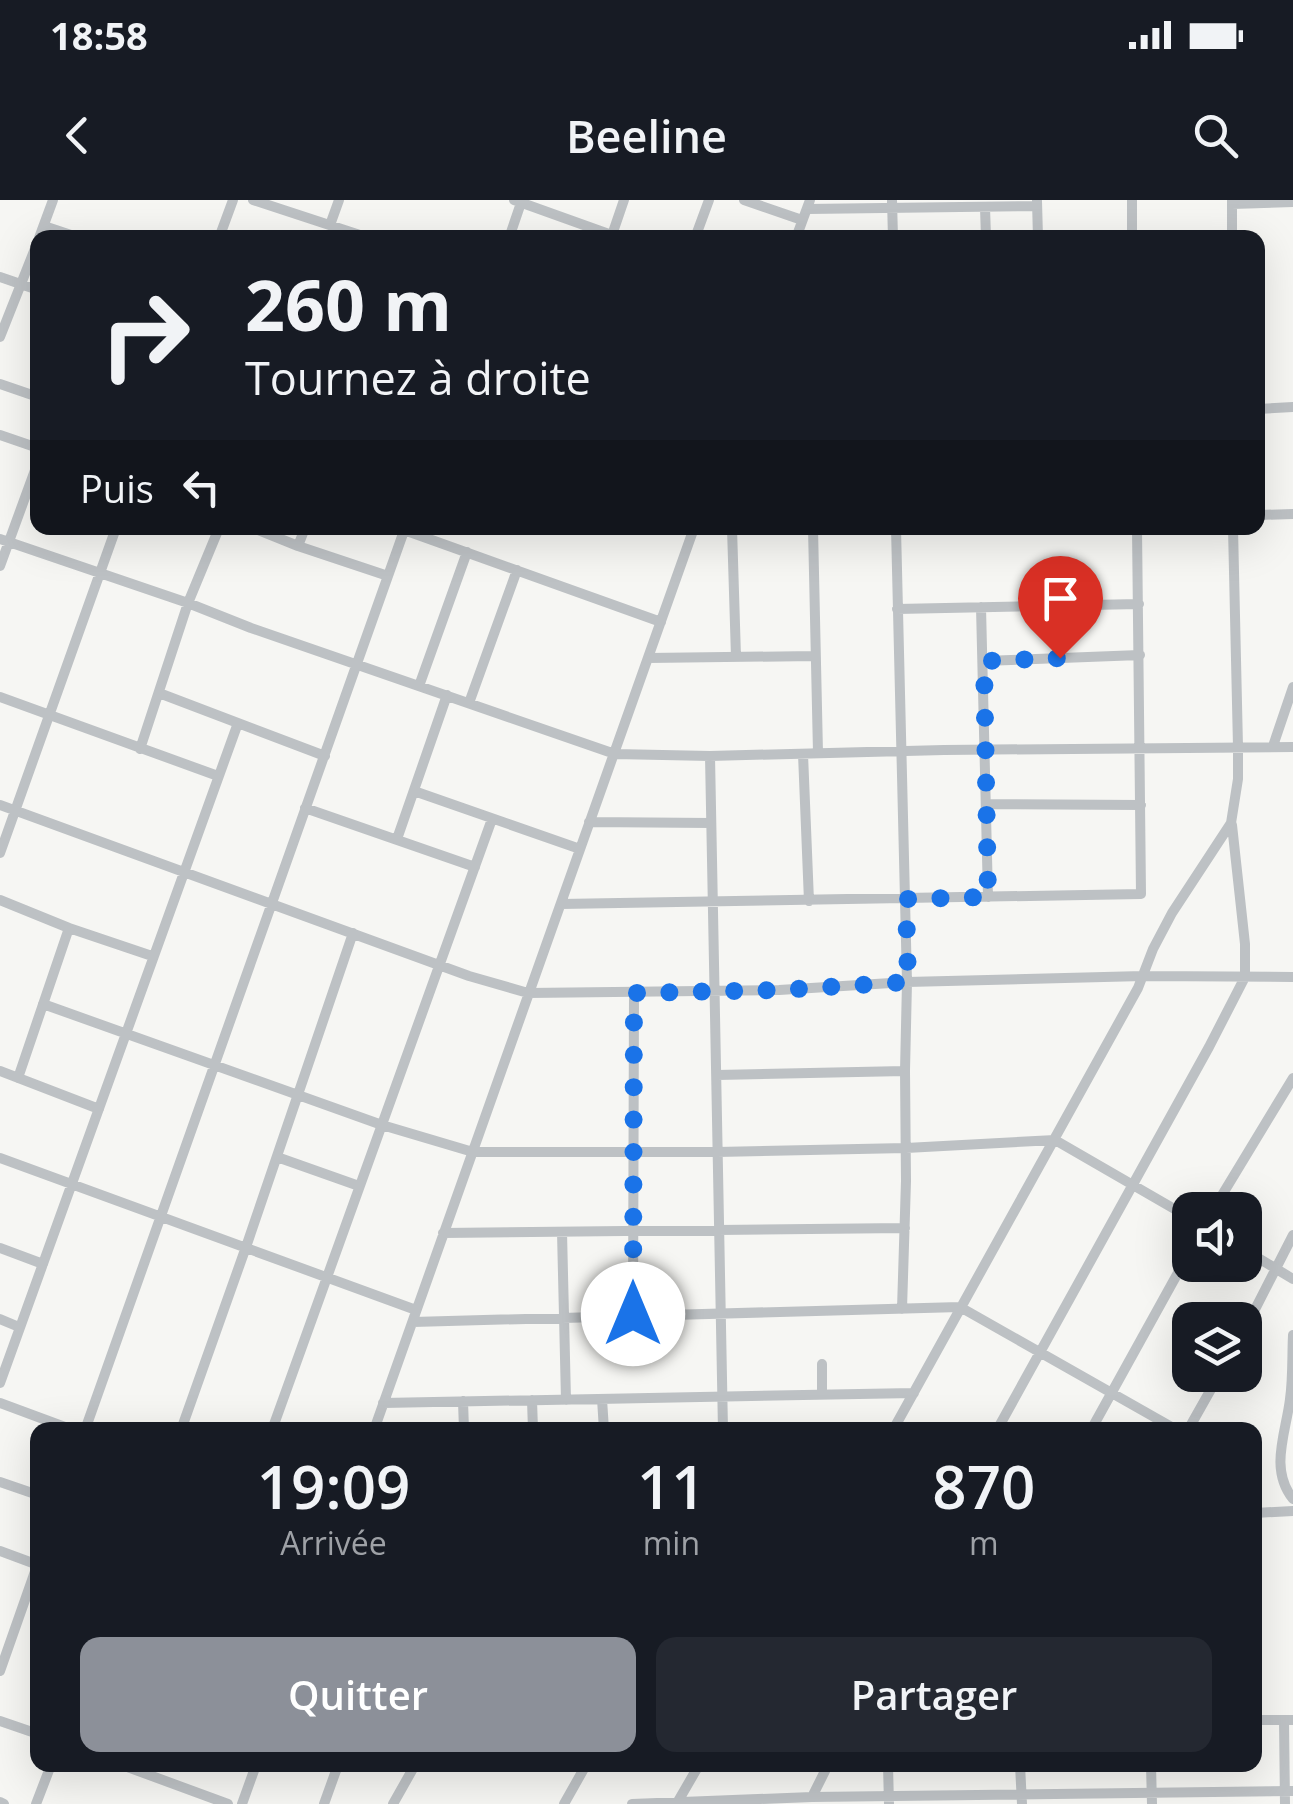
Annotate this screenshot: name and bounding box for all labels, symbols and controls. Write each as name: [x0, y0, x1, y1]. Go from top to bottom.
text: 18:58: [50, 9, 148, 61]
text: Beeline: [566, 105, 727, 166]
icon: back: [50, 108, 105, 163]
icon: search: [1188, 108, 1243, 163]
text: 260 m: [245, 256, 452, 352]
icon: right: [80, 270, 210, 400]
text: Tournez à droite: [245, 347, 591, 408]
icon: left: [174, 460, 229, 515]
text: Puis: [80, 462, 154, 514]
pin: [1018, 556, 1103, 659]
icon: arrive: [1033, 571, 1088, 626]
map controls: [1172, 1192, 1262, 1392]
button: sound: [1172, 1192, 1262, 1282]
position arrow: [581, 1262, 685, 1366]
button: layers: [1172, 1302, 1262, 1392]
text: 19:09: [257, 1445, 410, 1527]
text: 11: [637, 1445, 706, 1527]
text: 870: [932, 1445, 1035, 1527]
text: Arrivée: [280, 1521, 387, 1564]
text: min: [643, 1521, 700, 1564]
text: m: [969, 1521, 999, 1564]
button: Quitter: [80, 1637, 636, 1752]
button: Partager: [656, 1637, 1212, 1752]

